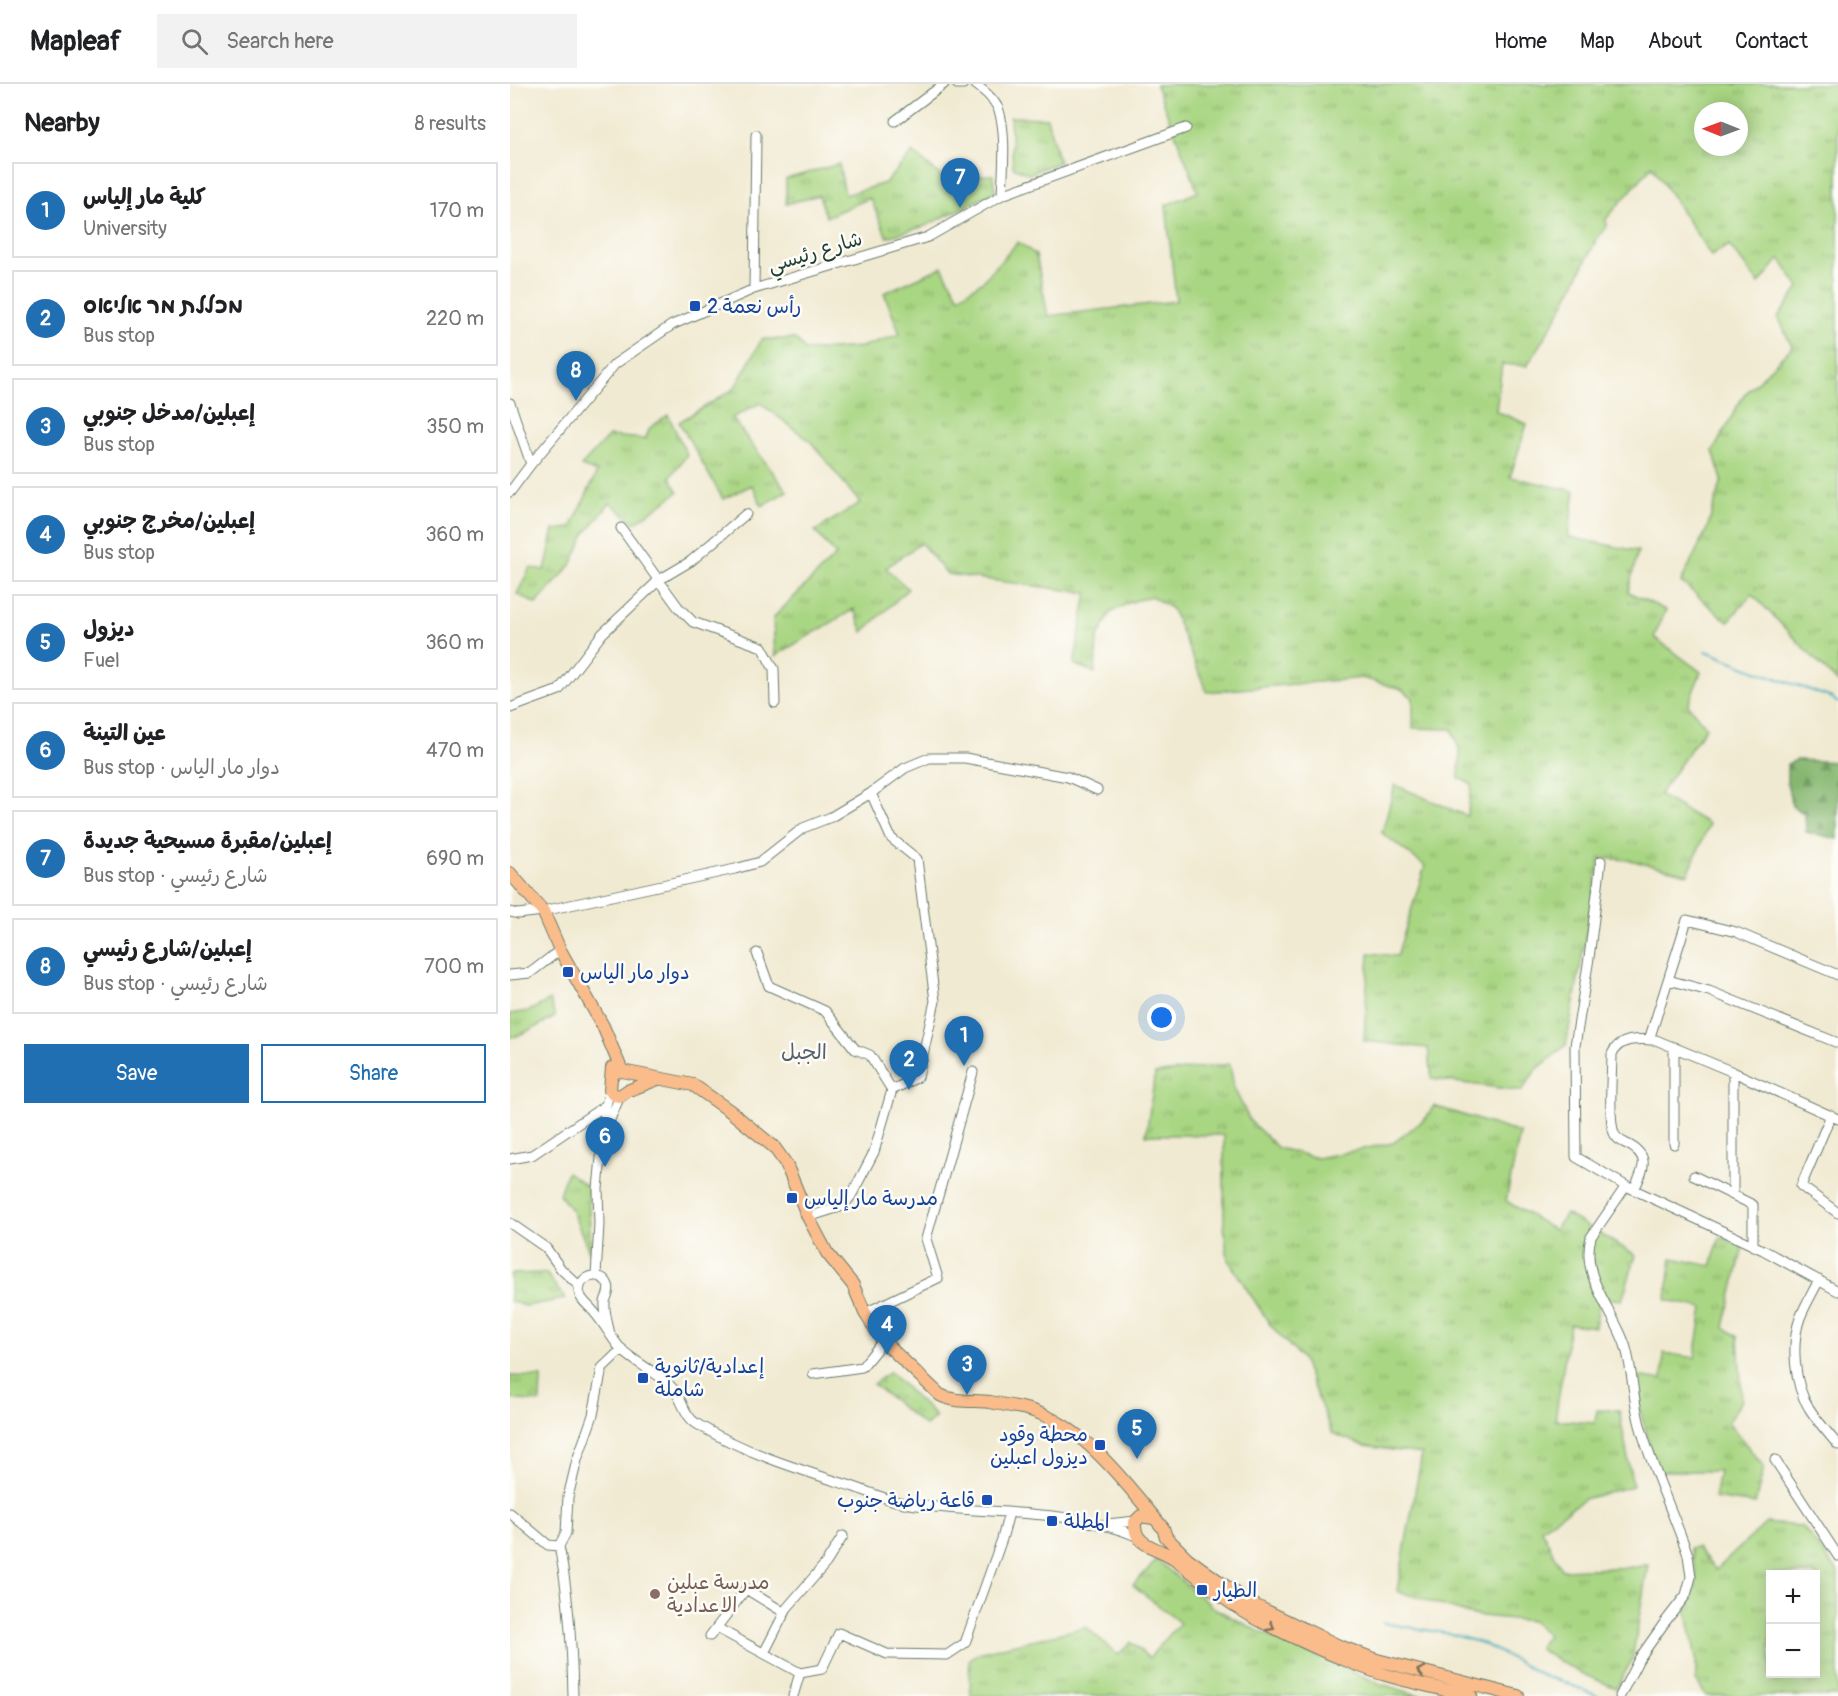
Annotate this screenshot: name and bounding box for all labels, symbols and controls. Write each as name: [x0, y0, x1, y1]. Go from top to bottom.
search box: [157, 14, 577, 68]
text: Mapleaf: [30, 24, 121, 59]
icon: search: [178, 25, 211, 58]
text: Search here: [226, 27, 334, 55]
text: Home: [1494, 28, 1547, 55]
text: Map: [1580, 28, 1615, 55]
text: About: [1648, 28, 1702, 55]
text: Contact: [1735, 28, 1808, 55]
north arrow: [1694, 102, 1748, 156]
text: Nearby: [24, 107, 100, 139]
text: 8 results: [415, 111, 486, 136]
pin: 7: [940, 158, 980, 208]
text: كلية مار إلياس: [83, 183, 206, 211]
text: 1: [42, 198, 49, 223]
text: 170 m: [430, 198, 484, 223]
text: University: [83, 216, 167, 241]
street label: شارع رئيسي: [765, 226, 867, 283]
text: מכללת מר אליאס: [83, 292, 243, 320]
place label: رأس نعمة 2: [707, 294, 801, 319]
marker: رأس نعمة 2: [688, 299, 702, 313]
text: 2: [40, 306, 51, 331]
text: 220 m: [426, 306, 484, 331]
text: Bus stop: [83, 323, 155, 348]
pin: 8: [556, 352, 596, 401]
text: إعبلين/مدخل جنوبي: [83, 399, 255, 427]
text: 3: [40, 414, 51, 439]
text: 350 m: [426, 414, 484, 439]
text: Bus stop: [83, 432, 155, 457]
text: إعبلين/مخرج جنوبي: [83, 507, 255, 535]
text: 4: [40, 522, 51, 547]
text: 360 m: [425, 522, 484, 547]
text: Bus stop: [83, 540, 155, 565]
text: ديزول: [83, 615, 134, 643]
text: 5: [40, 630, 51, 655]
text: 360 m: [425, 630, 484, 655]
text: Fuel: [83, 648, 120, 673]
text: عين التينة: [83, 719, 166, 747]
text: 6: [40, 738, 51, 763]
text: 470 m: [426, 738, 484, 763]
text: Bus stop · دوار مار الياس: [83, 755, 280, 780]
text: إعبلين/مقبرة مسيحية جديدة: [83, 827, 332, 855]
text: 7: [40, 846, 51, 871]
text: 690 m: [426, 846, 484, 871]
text: Bus stop · شارع رئيسي: [83, 863, 268, 888]
text: إعبلين/شارع رئيسي: [83, 935, 252, 963]
text: 8: [40, 954, 51, 979]
text: 700 m: [424, 954, 484, 979]
place label: دوار مار الياس: [580, 960, 690, 985]
marker: دوار مار الياس: [561, 965, 575, 979]
text: Bus stop · شارع رئيسي: [83, 971, 268, 996]
your location: [1147, 1003, 1176, 1032]
pin: 1: [944, 1016, 984, 1066]
district label: الجبل: [781, 1039, 827, 1066]
pin: 2: [890, 1040, 928, 1090]
button: Save: [24, 1044, 249, 1103]
button: Share: [261, 1044, 486, 1103]
pin: 6: [586, 1118, 625, 1167]
place label: مدرسة مار إلياس: [804, 1186, 938, 1211]
marker: مدرسة مار إلياس: [785, 1191, 799, 1205]
pin: 4: [868, 1306, 907, 1355]
pin: 3: [948, 1346, 986, 1395]
place label: إعدادية/ثانوية شاملة: [655, 1354, 764, 1402]
marker: إعدادية/ثانوية شاملة: [636, 1371, 650, 1385]
pin: 5: [1118, 1410, 1156, 1459]
place label: محطة وقود ديزول اعبلين: [990, 1422, 1088, 1470]
marker: محطة وقود ديزول اعبلين: [1093, 1438, 1107, 1452]
place label: قاعة رياضة جنوب: [837, 1488, 975, 1514]
marker: قاعة رياضة جنوب: [980, 1493, 994, 1507]
place label: المطلة: [1064, 1509, 1110, 1534]
marker: المطلة: [1045, 1514, 1059, 1528]
place label: مدرسة عبلين الاعدادية: [667, 1570, 769, 1618]
map controls: [1766, 1570, 1820, 1678]
button: +: [1766, 1570, 1820, 1624]
place label: الطيار: [1212, 1578, 1257, 1603]
marker: الطيار: [1195, 1583, 1209, 1597]
marker: مدرسة عبلين الاعدادية: [648, 1587, 662, 1601]
one-way arrow: [1265, 1620, 1276, 1631]
button: −: [1766, 1624, 1820, 1678]
one-way arrow: [1416, 1666, 1426, 1679]

